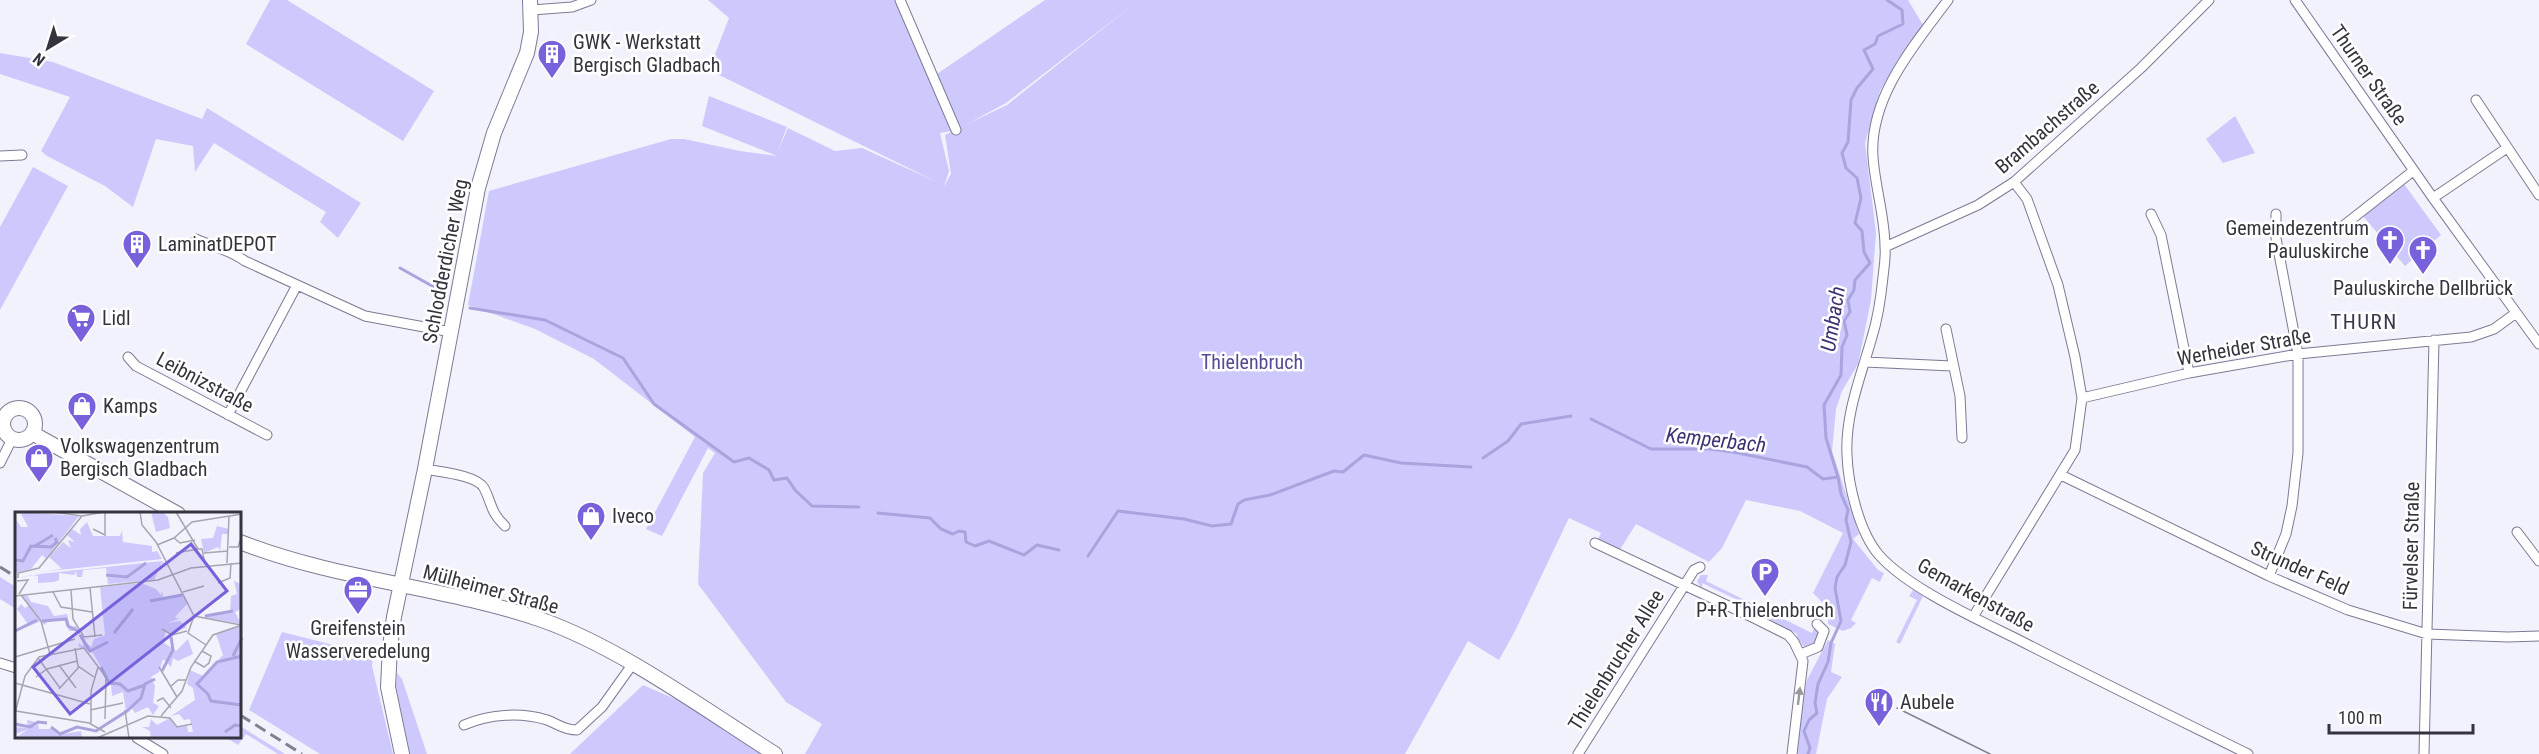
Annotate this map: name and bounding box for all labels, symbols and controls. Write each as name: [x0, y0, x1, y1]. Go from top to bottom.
north arrow: [18, 18, 78, 78]
street label: Thurner Straße: [2326, 20, 2412, 130]
place label: GWK - Werkstatt Bergisch Gladbach: [573, 30, 721, 77]
building icon: GWK - Werkstatt Bergisch Gladbach: [536, 38, 568, 80]
text: N: [29, 49, 49, 70]
street label: Brambachstraße: [1990, 75, 2104, 179]
street label: Schlodderdicher Weg: [417, 177, 473, 345]
place label: Gemeindezentrum Pauluskirche: [2225, 216, 2369, 263]
church icon: Gemeindezentrum Pauluskirche: [2374, 224, 2406, 266]
building icon: LaminatDEPOT: [121, 228, 153, 270]
place label: LaminatDEPOT: [158, 232, 277, 256]
church icon: Pauluskirche Dellbrück: [2407, 234, 2439, 276]
place label: Pauluskirche Dellbrück: [2333, 276, 2513, 300]
water label: Umbach: [1816, 285, 1850, 353]
supermarket icon: Lidl: [65, 302, 97, 344]
place label: Lidl: [102, 306, 131, 330]
district label: THURN: [2330, 310, 2398, 334]
street label: Werheider Straße: [2175, 323, 2313, 371]
street label: Leibnizstraße: [152, 346, 258, 418]
park label: Thielenbruch: [1201, 350, 1303, 374]
shop icon: Kamps: [66, 390, 98, 432]
place label: Kamps: [103, 394, 158, 418]
water label: Kemperbach: [1665, 423, 1767, 457]
place label: Volkswagenzentrum Bergisch Gladbach: [60, 434, 219, 481]
shop icon: Volkswagenzentrum Bergisch Gladbach: [23, 442, 55, 484]
street label: Fürvelser Straße: [2398, 482, 2424, 610]
shop icon: Iveco: [575, 500, 607, 542]
place label: Iveco: [612, 504, 654, 528]
inset map: [15, 512, 242, 739]
street label: Strunder Feld: [2247, 536, 2353, 600]
street label: Gemarkenstraße: [1913, 553, 2039, 637]
parking icon: P+R Thielenbruch: [1749, 556, 1781, 598]
street label: Mülheimer Straße: [421, 559, 561, 619]
office icon: Greifenstein Wasserveredelung: [342, 574, 374, 616]
street label: Thielenbrucher Allee: [1563, 585, 1669, 735]
place label: P+R Thielenbruch: [1696, 598, 1834, 622]
place label: Greifenstein Wasserveredelung: [286, 616, 430, 663]
one-way arrow: [1794, 686, 1804, 705]
restaurant icon: Aubele: [1863, 686, 1895, 728]
place label: Aubele: [1900, 690, 1954, 714]
scale bar: [2329, 697, 2473, 735]
text: 100 m: [2338, 707, 2382, 728]

